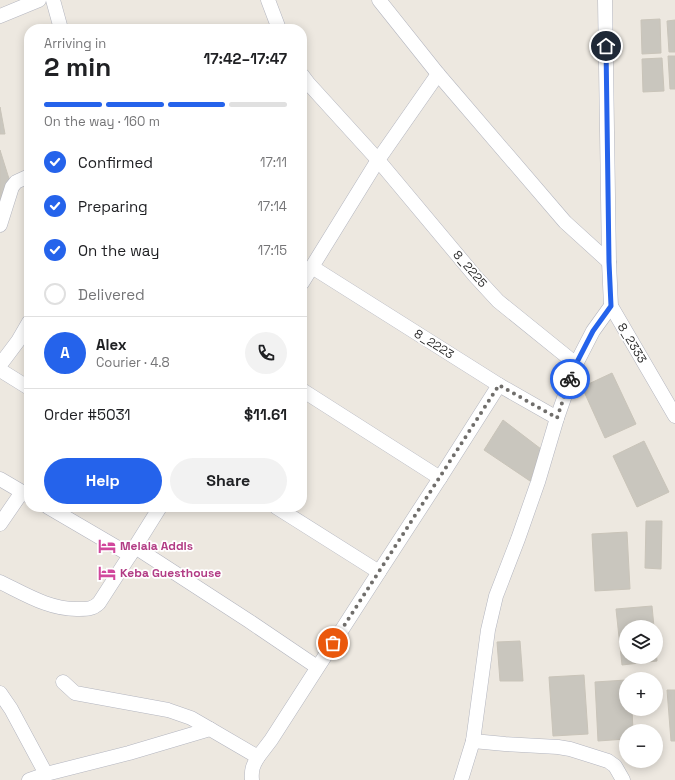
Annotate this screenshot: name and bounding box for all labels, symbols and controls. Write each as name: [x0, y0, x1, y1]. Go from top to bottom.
pin: [589, 29, 623, 63]
text: Arriving in: [44, 35, 106, 52]
icon: home: [595, 35, 617, 57]
text: 17:42–17:47: [203, 49, 287, 68]
text: 2 min: [44, 50, 111, 84]
text: On the way · 160 m: [44, 113, 160, 130]
icon: check: [44, 151, 66, 173]
text: Confirmed: [78, 153, 153, 172]
text: 17:11: [260, 154, 287, 171]
icon: check: [44, 195, 66, 217]
text: Preparing: [78, 197, 148, 216]
text: 17:14: [257, 198, 287, 215]
icon: check: [44, 239, 66, 261]
text: On the way: [78, 241, 159, 260]
text: 17:15: [258, 242, 287, 259]
street label: 8_2225: [450, 247, 490, 291]
text: Delivered: [78, 285, 145, 304]
street label: 8_2333: [614, 320, 650, 366]
street label: 8_2223: [411, 326, 457, 362]
button: phone: [245, 332, 287, 374]
text: Alex: [96, 335, 127, 354]
text: A: [60, 343, 70, 362]
text: Courier · 4.8: [96, 354, 170, 371]
courier: [550, 359, 590, 399]
icon: bike: [559, 368, 581, 390]
text: Order #5031: [44, 405, 131, 424]
text: $11.61: [244, 405, 287, 424]
button: Help: [44, 458, 162, 504]
button: Share: [170, 458, 287, 504]
hotel icon: Melala Addis: [97, 536, 117, 556]
place label: Melala Addis: [120, 538, 193, 554]
hotel icon: Keba Guesthouse: [97, 563, 117, 583]
place label: Keba Guesthouse: [120, 565, 221, 581]
map controls: [619, 620, 663, 768]
button: layers: [619, 620, 663, 664]
pin: [316, 626, 350, 660]
icon: bag: [322, 632, 344, 654]
button: +: [619, 672, 663, 716]
button: −: [619, 724, 663, 768]

